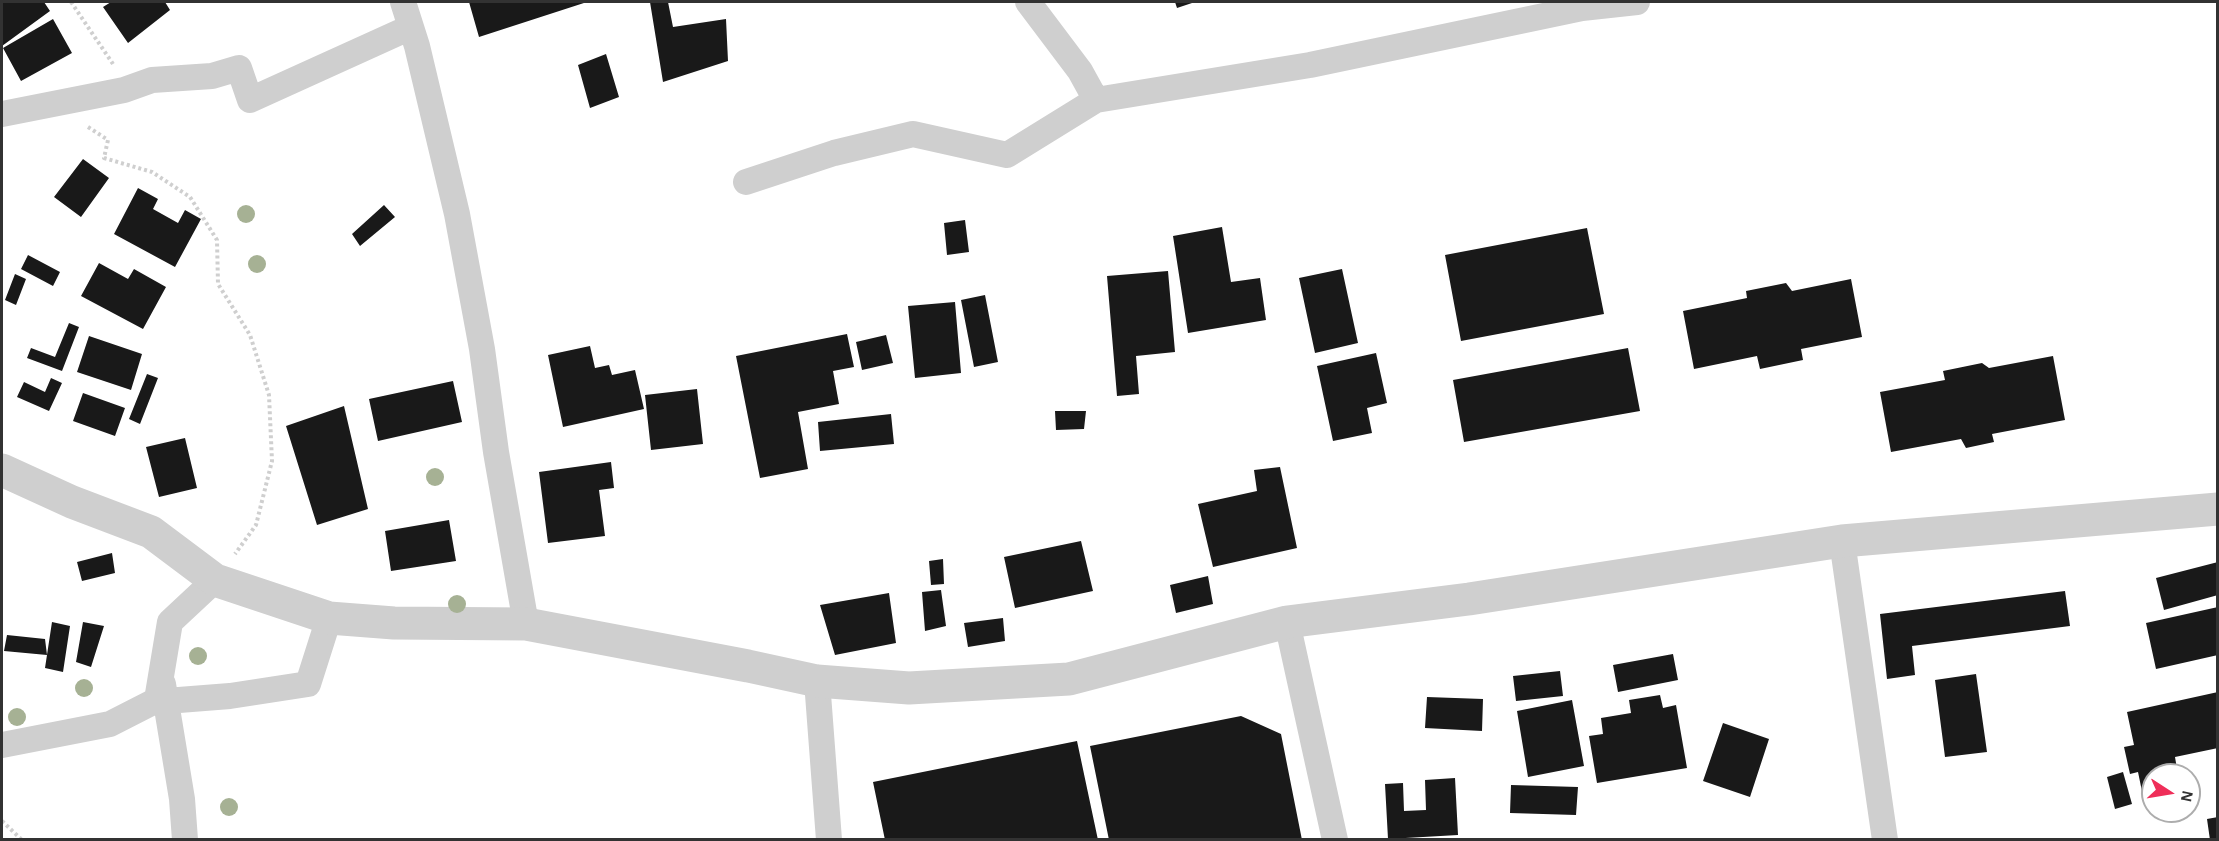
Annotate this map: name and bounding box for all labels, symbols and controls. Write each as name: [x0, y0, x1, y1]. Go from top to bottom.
north arrow: [2141, 763, 2201, 823]
text: N: [2178, 789, 2196, 803]

